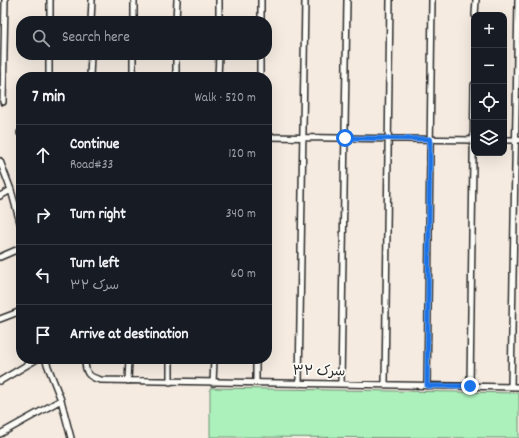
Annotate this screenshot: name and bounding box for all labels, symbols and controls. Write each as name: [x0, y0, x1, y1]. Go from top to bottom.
map controls: [471, 12, 507, 156]
button: +: [471, 12, 507, 48]
search box: [16, 16, 272, 60]
icon: search: [30, 27, 52, 49]
text: Search here: [62, 27, 130, 49]
button: −: [471, 48, 507, 84]
button: locate: [471, 84, 507, 120]
text: 7 min: [32, 86, 65, 110]
text: Walk · 520 m: [194, 89, 256, 108]
button: layers: [471, 120, 507, 156]
route start: [336, 129, 354, 147]
text: Continue: [70, 134, 119, 156]
icon: ahead: [32, 144, 54, 166]
text: 120 m: [228, 145, 256, 164]
text: Road#33: [70, 156, 113, 175]
icon: right: [32, 204, 54, 226]
text: Turn right: [70, 204, 126, 226]
text: 340 m: [226, 205, 256, 224]
text: Turn left: [70, 253, 119, 275]
icon: left: [32, 264, 54, 286]
text: 60 m: [231, 265, 256, 284]
text: سرک ۳۲: [70, 277, 119, 296]
icon: arrive: [32, 324, 54, 346]
text: Arrive at destination: [70, 324, 188, 346]
street label: سرک ۳۲: [292, 362, 346, 382]
route end: [461, 377, 479, 395]

